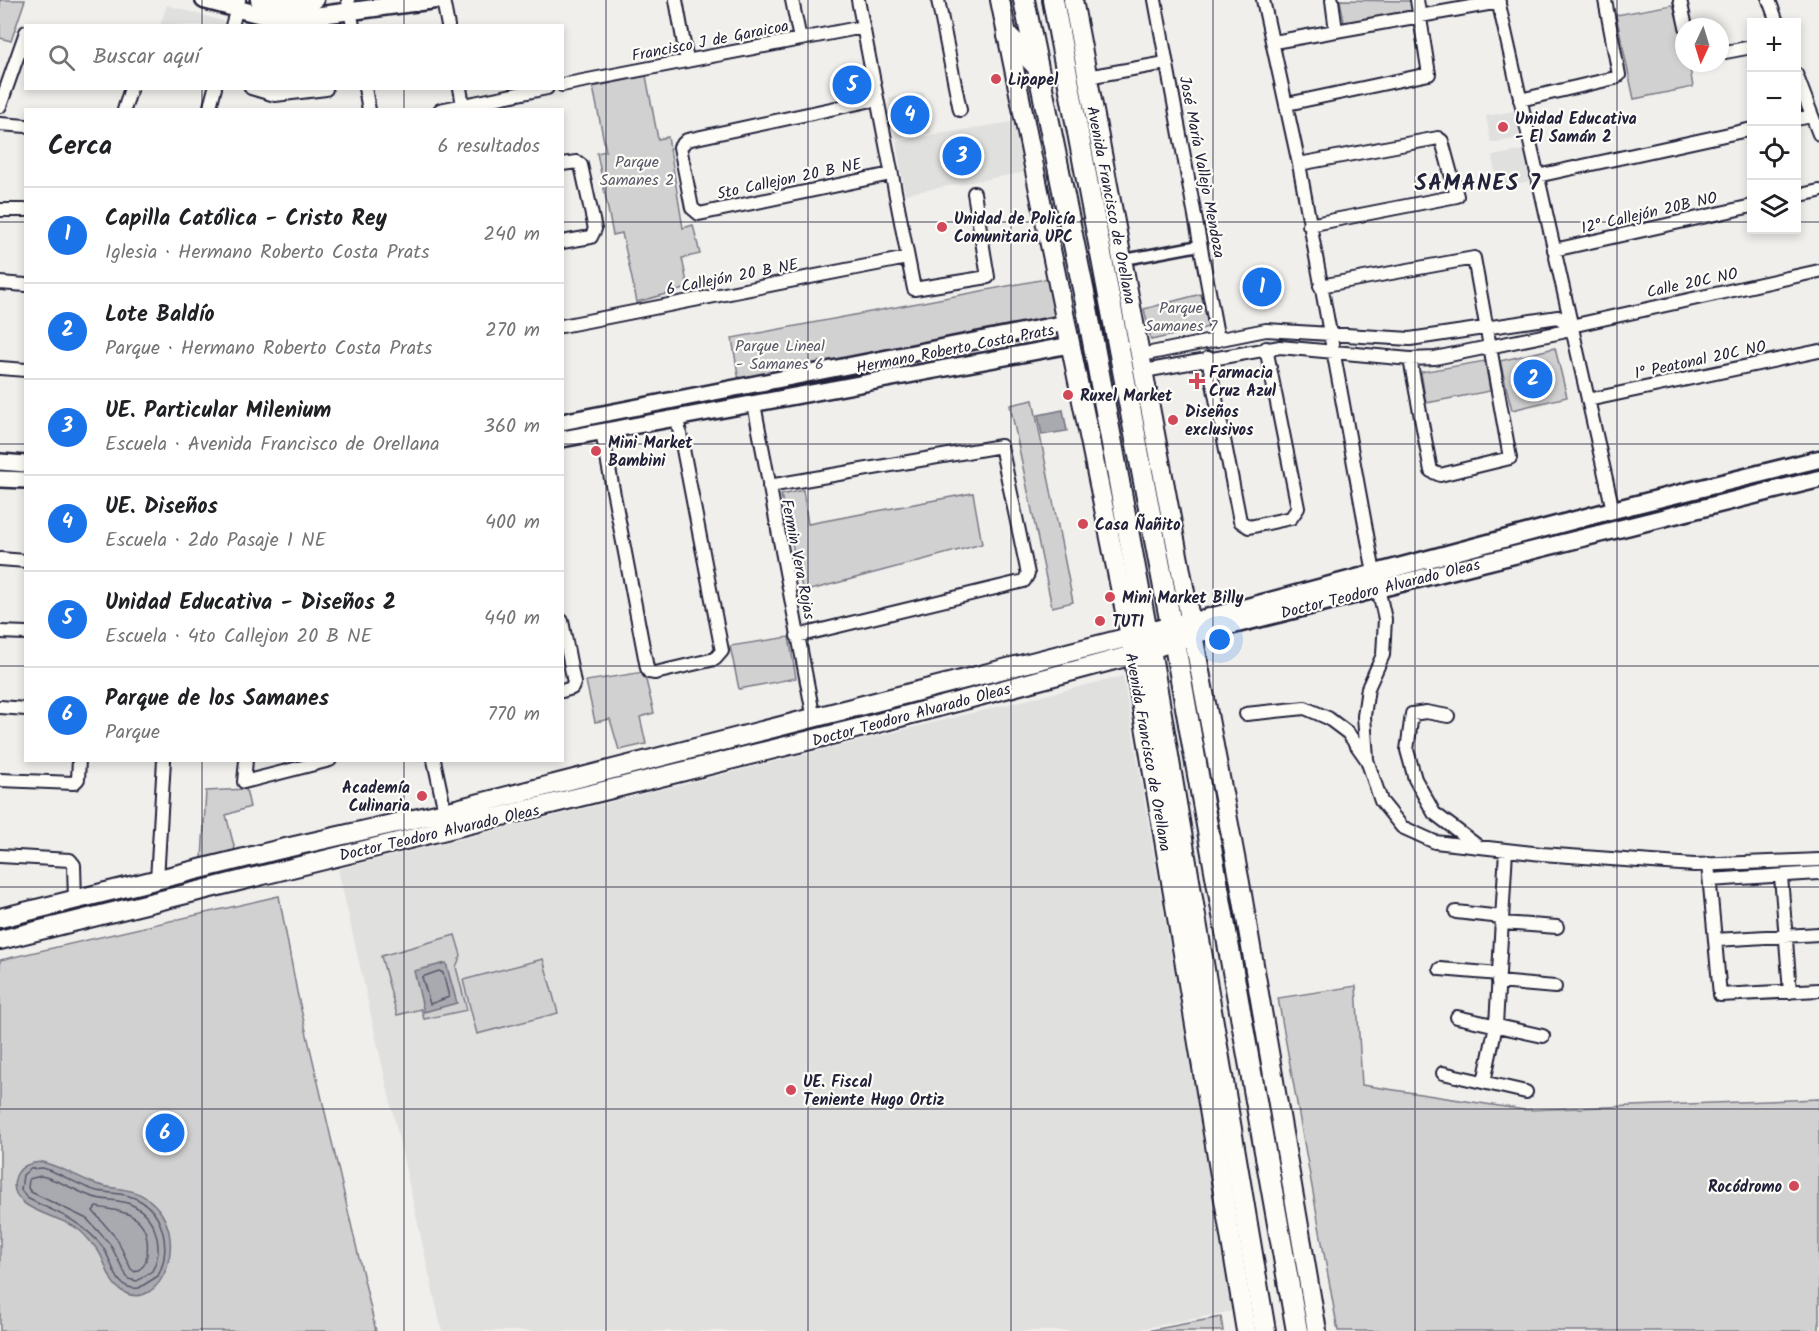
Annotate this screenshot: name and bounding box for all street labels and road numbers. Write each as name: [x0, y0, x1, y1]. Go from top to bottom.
street label: Francisco J de Garaicoa: [630, 14, 791, 69]
street label: José María Vallejo Mendoza: [1172, 74, 1231, 260]
street label: Avenida Francisco de Orellana: [1079, 104, 1142, 307]
street label: 5to Callejon 20 B NE: [715, 152, 865, 207]
street label: 12° Callejón 20B NO: [1579, 186, 1720, 241]
street label: 6 Callejón 20 B NE: [664, 252, 801, 303]
street label: Calle 20C NO: [1644, 262, 1740, 305]
street label: Hermano Roberto Costa Prats: [854, 318, 1057, 381]
street label: 1° Peatonal 20C NO: [1632, 334, 1769, 387]
street label: Fermin Vera Rojas: [774, 497, 821, 622]
street label: Doctor Teodoro Alvarado Oleas: [1278, 553, 1483, 626]
street label: Avenida Francisco de Orellana: [1118, 651, 1177, 854]
street label: Doctor Teodoro Alvarado Oleas: [809, 677, 1014, 754]
street label: Doctor Teodoro Alvarado Oleas: [337, 798, 542, 869]

